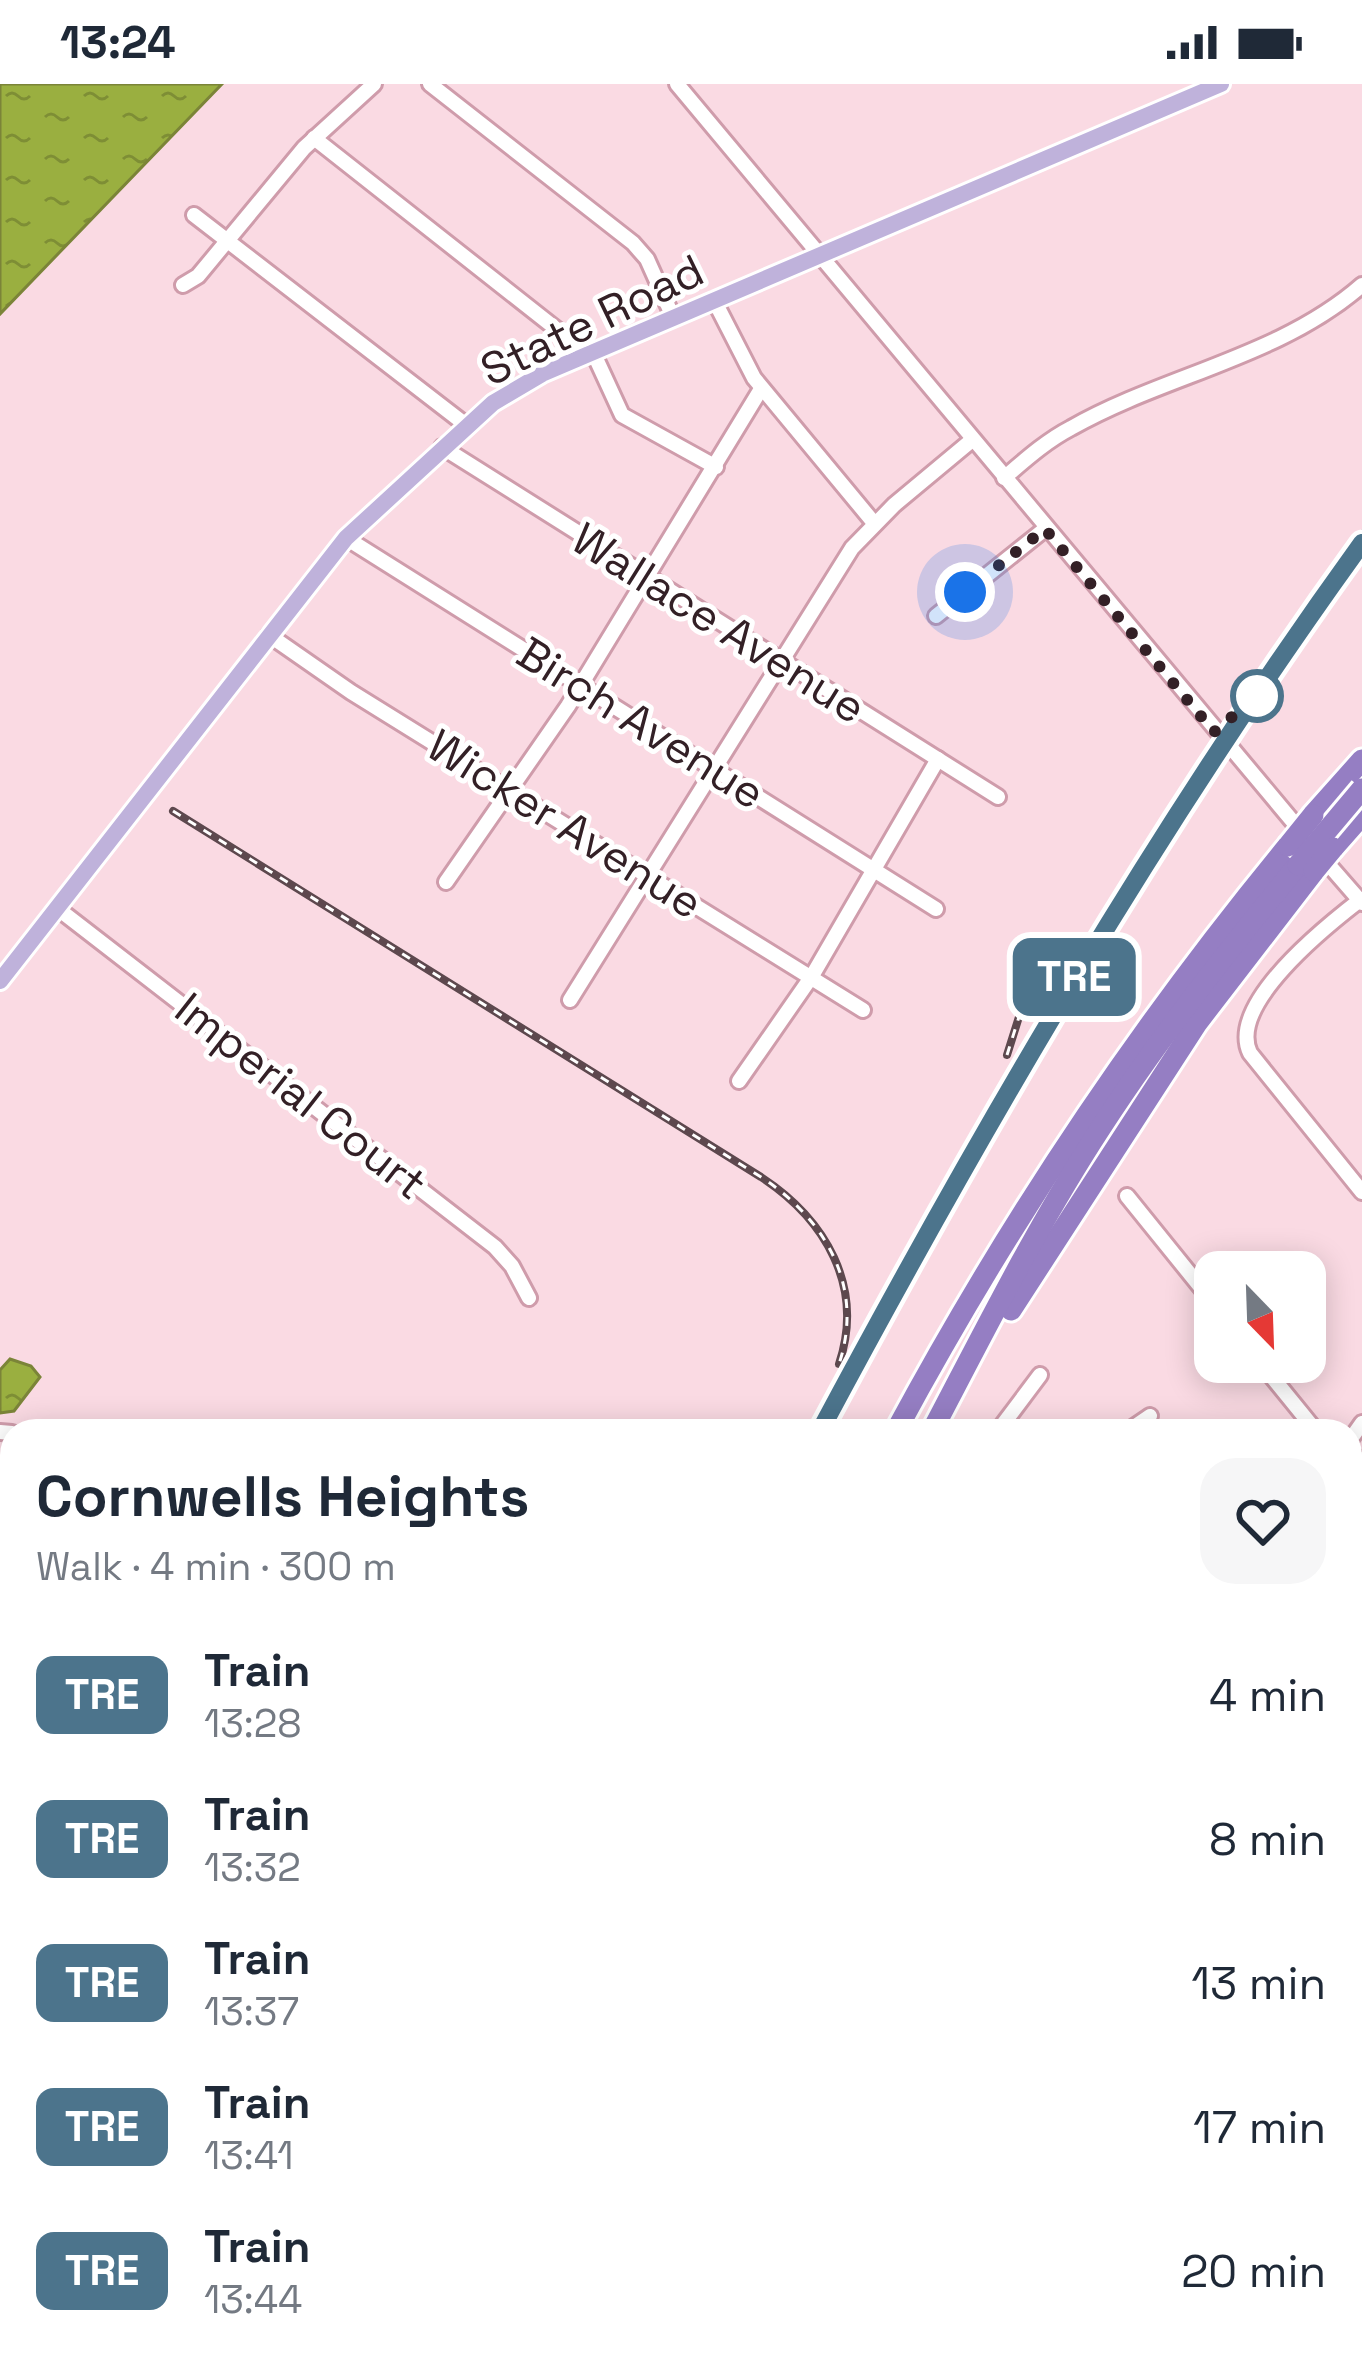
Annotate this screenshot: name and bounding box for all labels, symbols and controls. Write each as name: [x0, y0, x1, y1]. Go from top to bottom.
text: 13:24: [60, 14, 176, 71]
street label: State Road: [471, 242, 713, 398]
street label: Wallace Avenue: [562, 510, 876, 736]
your location: [935, 562, 995, 622]
street label: Birch Avenue: [507, 624, 775, 822]
unlabelled marker: [1232, 671, 1282, 721]
street label: Wicker Avenue: [417, 717, 713, 931]
line badge: TRE: [1005, 938, 1143, 1016]
text: TRE: [1037, 950, 1111, 1003]
street label: Imperial Court: [164, 980, 438, 1212]
north arrow: [1194, 1251, 1326, 1383]
map controls: [1194, 1251, 1326, 1383]
button: heart: [1200, 1458, 1326, 1584]
text: Cornwells Heights: [36, 1460, 529, 1533]
text: Walk · 4 min · 300 m: [36, 1542, 396, 1591]
text: Train: [204, 1642, 310, 1699]
text: 4 min: [1209, 1667, 1326, 1724]
text: TRE: [65, 1668, 139, 1721]
text: 13:28: [204, 1699, 302, 1748]
text: Train: [204, 1786, 310, 1843]
text: 8 min: [1209, 1811, 1326, 1868]
text: TRE: [65, 1812, 139, 1865]
text: 13:32: [204, 1843, 301, 1892]
text: Train: [204, 1930, 310, 1987]
text: 13 min: [1191, 1955, 1326, 2012]
text: TRE: [65, 1956, 139, 2009]
text: 13:37: [204, 1987, 299, 2036]
text: Train: [204, 2074, 310, 2131]
text: 17 min: [1193, 2099, 1326, 2156]
text: TRE: [65, 2100, 139, 2153]
text: 13:41: [204, 2131, 293, 2180]
text: Train: [204, 2218, 310, 2275]
text: 20 min: [1181, 2243, 1326, 2300]
text: TRE: [65, 2244, 139, 2297]
text: 13:44: [204, 2275, 302, 2324]

